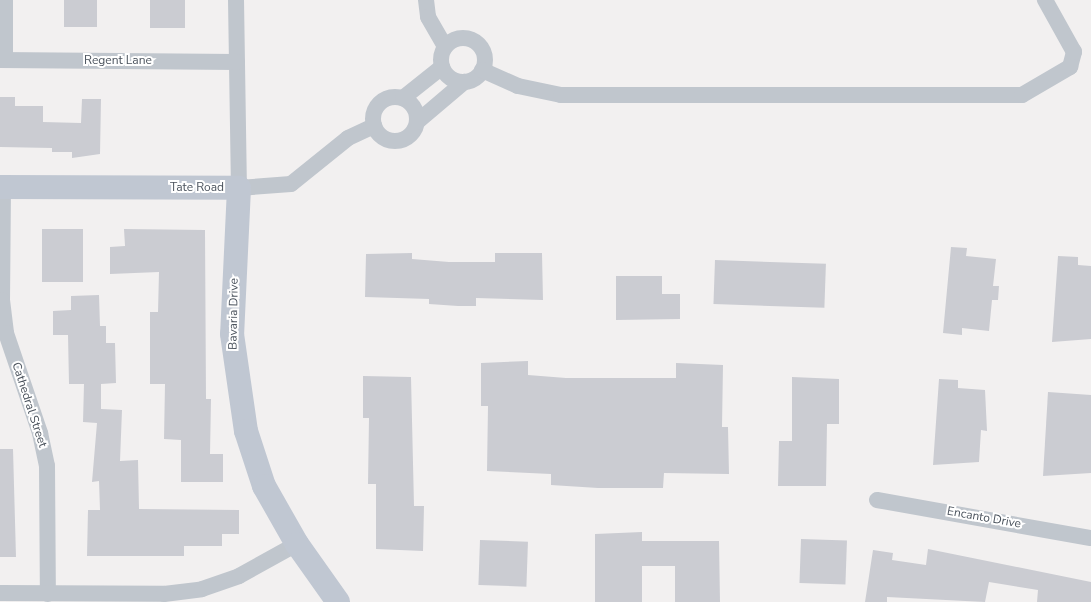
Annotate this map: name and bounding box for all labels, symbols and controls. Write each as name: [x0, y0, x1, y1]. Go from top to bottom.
street label: Regent Lane: [84, 54, 152, 68]
street label: Tate Road: [170, 181, 224, 195]
street label: Bavaria Drive: [226, 278, 242, 350]
street label: Cathedral Street: [8, 361, 50, 449]
street label: Encanto Drive: [946, 504, 1022, 532]

